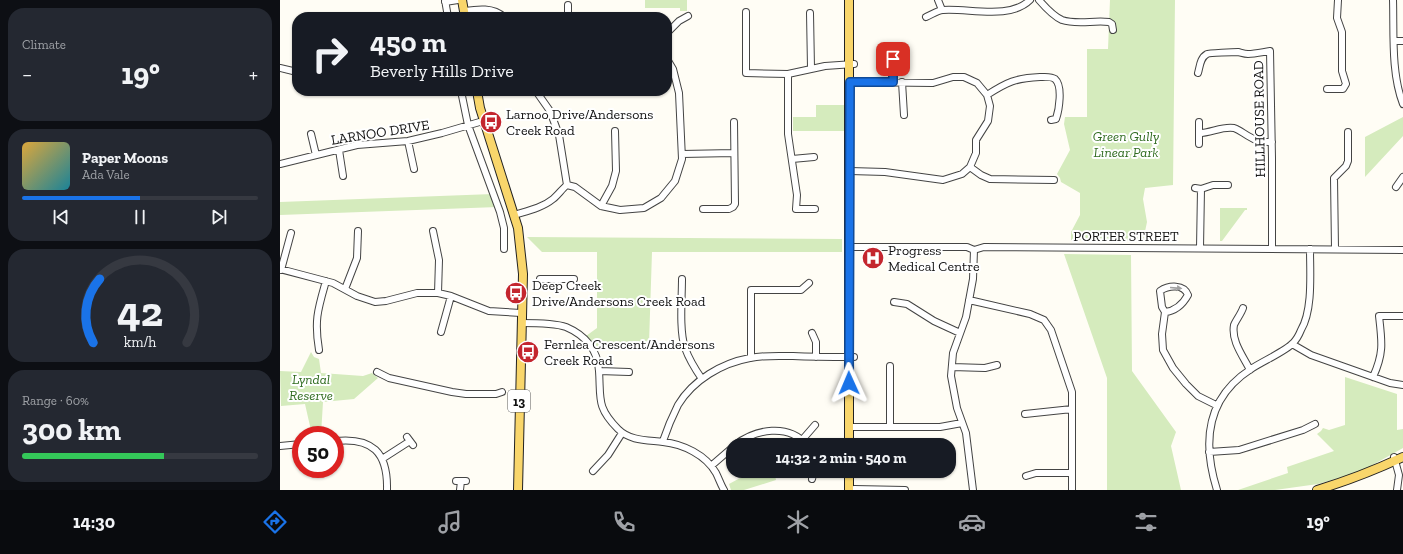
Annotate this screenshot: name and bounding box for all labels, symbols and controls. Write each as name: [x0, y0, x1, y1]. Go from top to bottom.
text: 450 m: [370, 26, 446, 59]
icon: right: [304, 28, 356, 80]
text: Climate: [22, 37, 66, 52]
pin: [876, 42, 910, 76]
icon: arrive: [882, 48, 904, 70]
text: 19°: [121, 56, 160, 92]
text: Beverly Hills Drive: [370, 60, 514, 82]
street label: HILLHOUSE ROAD: [1250, 60, 1269, 178]
text: −: [22, 61, 32, 88]
text: +: [249, 61, 258, 88]
place label: Larnoo Drive/Andersons Creek Road: [506, 106, 654, 139]
bus stop icon: Larnoo Drive/Andersons Creek Road: [478, 109, 504, 135]
street label: LARNOO DRIVE: [330, 116, 430, 149]
park label: Green Gully Linear Park: [1093, 128, 1160, 161]
text: Paper Moons: [82, 149, 168, 167]
text: Ada Vale: [82, 167, 130, 182]
icon: previous: [50, 206, 72, 228]
icon: pause: [129, 206, 151, 228]
icon: next: [208, 206, 230, 228]
street label: PORTER STREET: [1073, 228, 1179, 245]
place label: Progress Medical Centre: [888, 242, 980, 275]
hospital icon: Progress Medical Centre: [860, 245, 886, 271]
place label: Deep Creek Drive/Andersons Creek Road: [532, 277, 706, 310]
bus stop icon: Deep Creek Drive/Andersons Creek Road: [503, 280, 529, 306]
one-way arrow: [1170, 284, 1182, 291]
text: 42: [117, 287, 163, 337]
text: km/h: [124, 334, 156, 351]
place label: Fernlea Crescent/Andersons Creek Road: [544, 336, 715, 369]
bus stop icon: Fernlea Crescent/Andersons Creek Road: [515, 339, 541, 365]
position arrow: [828, 362, 870, 404]
park label: Lyndal Reserve: [289, 371, 333, 404]
road number: 13: [508, 390, 530, 412]
text: Range · 60%: [22, 393, 89, 408]
text: 300 km: [22, 412, 121, 448]
speed limit sign: 50: [292, 426, 344, 478]
text: 14:32 · 2 min · 540 m: [776, 449, 906, 467]
icon: directions: [261, 508, 289, 536]
icon: music: [436, 508, 464, 536]
icon: phone: [610, 508, 638, 536]
icon: climate: [784, 508, 812, 536]
icon: car: [958, 508, 986, 536]
icon: filters: [1132, 508, 1160, 536]
text: 14:30: [73, 511, 115, 533]
text: 19°: [1307, 511, 1330, 533]

